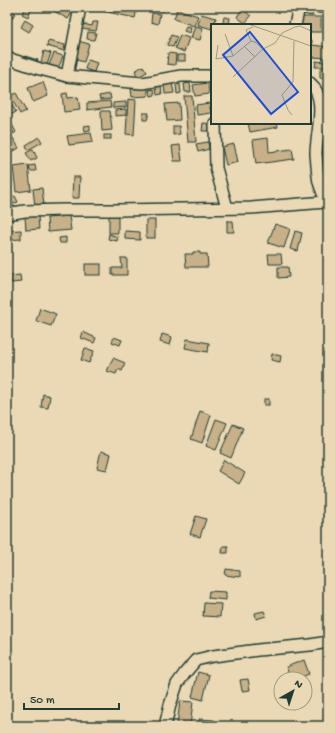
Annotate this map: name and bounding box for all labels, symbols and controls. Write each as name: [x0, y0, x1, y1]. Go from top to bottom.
inset map: [211, 24, 311, 124]
north arrow: [273, 671, 313, 711]
text: N: [291, 678, 305, 692]
scale bar: [24, 685, 119, 711]
text: 50 m: [30, 694, 55, 708]

